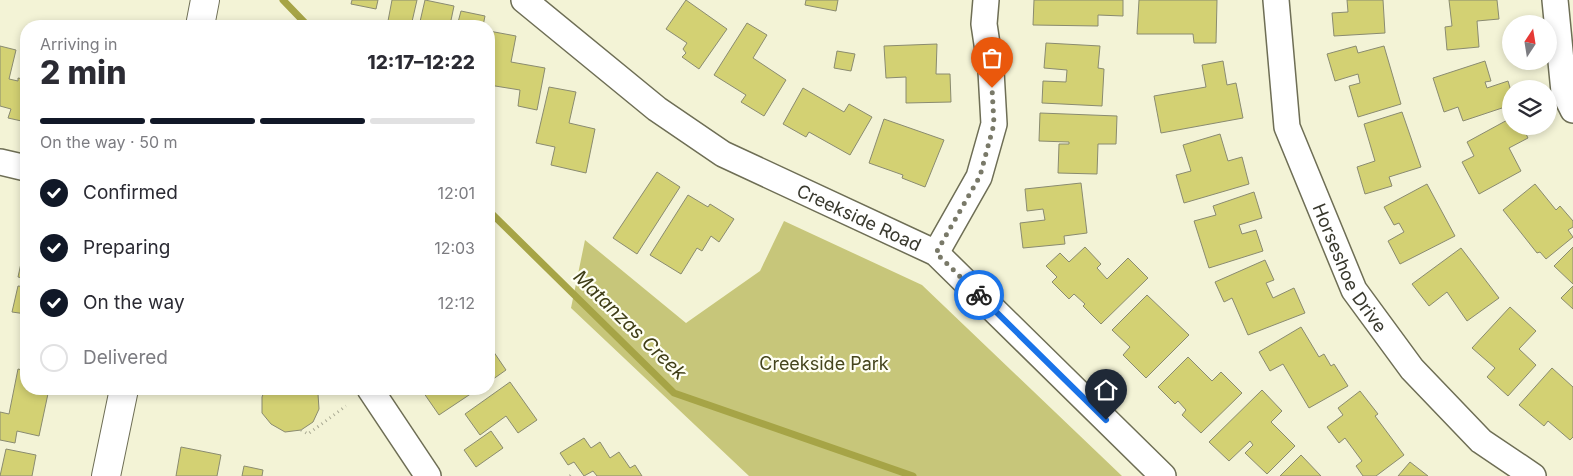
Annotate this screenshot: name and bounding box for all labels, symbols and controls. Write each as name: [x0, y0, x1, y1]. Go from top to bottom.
north arrow: [1502, 15, 1558, 70]
map controls: [1502, 15, 1557, 135]
text: Arriving in: [40, 34, 117, 54]
pin: [971, 37, 1013, 88]
icon: bag: [978, 44, 1006, 72]
text: 12:17–12:22: [367, 51, 475, 74]
text: 2 min: [40, 53, 126, 92]
button: layers: [1502, 80, 1557, 135]
text: On the way · 50 m: [40, 132, 178, 152]
icon: check: [40, 179, 68, 207]
street label: Creekside Road: [794, 179, 925, 255]
text: Confirmed: [83, 181, 178, 204]
text: 12:01: [438, 183, 475, 203]
street label: Horseshoe Drive: [1309, 200, 1392, 336]
icon: check: [40, 234, 68, 262]
text: Preparing: [83, 236, 170, 259]
text: 12:03: [434, 238, 475, 258]
water label: Matanzas Creek: [569, 265, 692, 385]
courier: [954, 270, 1004, 320]
icon: bike: [965, 281, 993, 309]
icon: check: [40, 289, 68, 317]
text: On the way: [83, 291, 185, 314]
text: 12:12: [438, 293, 475, 313]
text: Delivered: [83, 346, 168, 369]
park label: Creekside Park: [759, 353, 889, 374]
pin: [1085, 369, 1127, 420]
icon: home: [1092, 376, 1120, 404]

